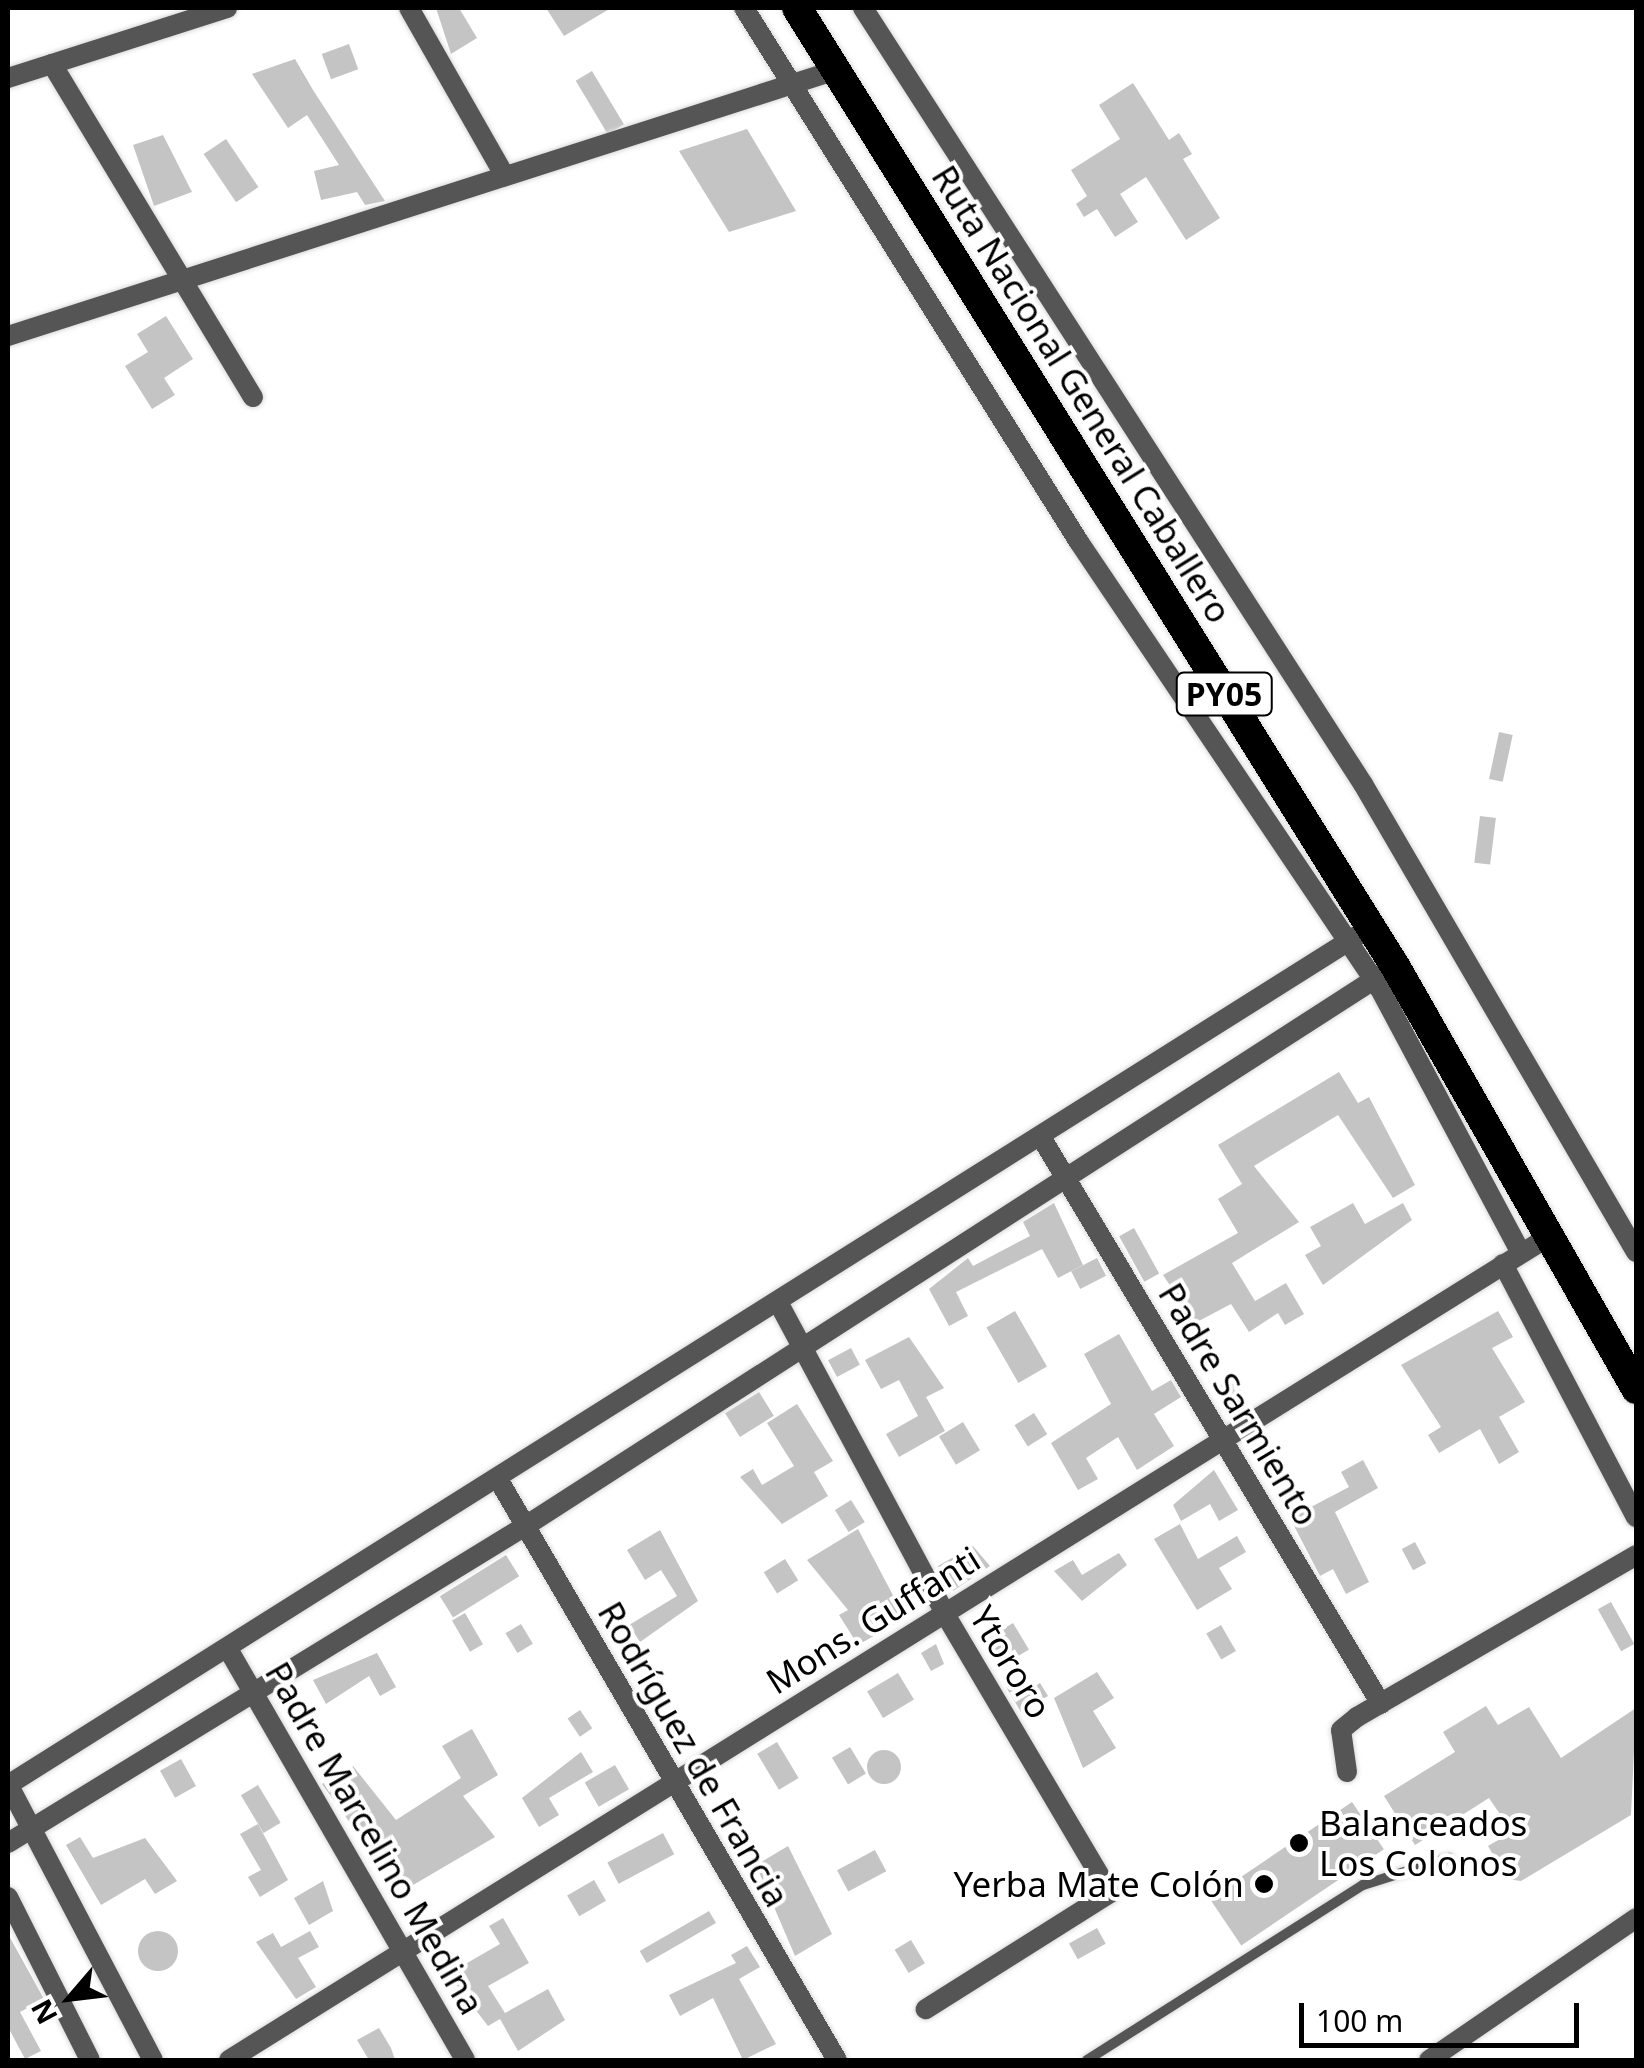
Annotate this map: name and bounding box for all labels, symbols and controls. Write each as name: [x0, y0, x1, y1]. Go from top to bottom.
street label: Ruta Nacional General Caballero: [923, 158, 1241, 630]
road number: PY05: [1174, 667, 1274, 721]
street label: Padre Sarmiento: [1150, 1275, 1328, 1533]
street label: Mons. Guffanti: [758, 1538, 988, 1702]
street label: Rodríguez de Francia: [590, 1594, 798, 1914]
street label: Ytororo: [961, 1598, 1061, 1726]
street label: Padre Marcelino Medina: [257, 1654, 493, 2022]
place label: Balanceados Los Colonos: [1319, 1802, 1527, 1884]
marker: Balanceados Los Colonos: [1288, 1832, 1310, 1854]
place label: Yerba Mate Colón: [954, 1863, 1244, 1905]
marker: Yerba Mate Colón: [1253, 1873, 1275, 1895]
north arrow: [20, 1948, 120, 2048]
scale bar: [1304, 1983, 1584, 2045]
text: N: [21, 1993, 66, 2031]
text: 100 m: [1316, 2000, 1403, 2041]

